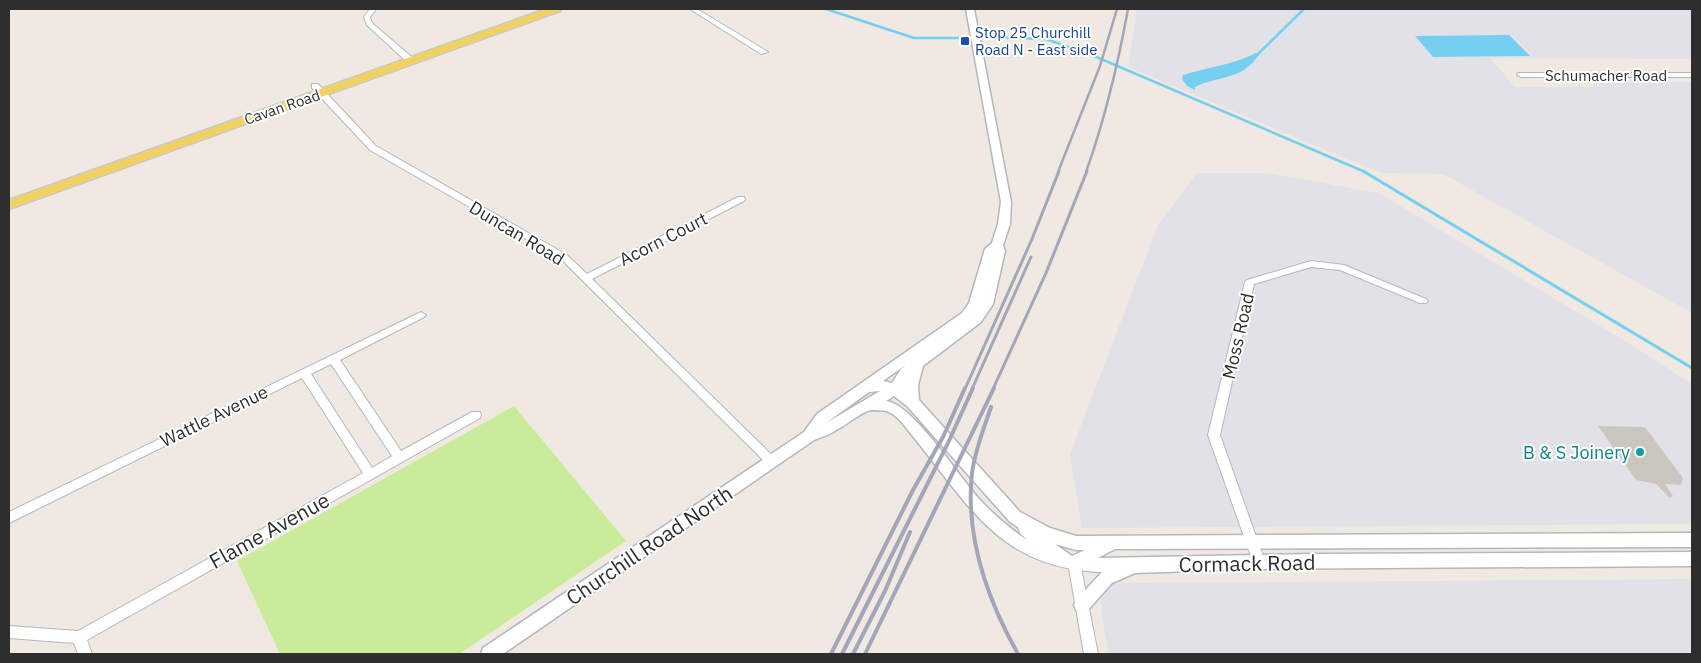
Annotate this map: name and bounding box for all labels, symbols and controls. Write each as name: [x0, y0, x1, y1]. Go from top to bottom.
place label: Stop 25 Churchill Road N - East side: [975, 23, 1097, 59]
marker: Stop 25 Churchill Road N - East side: [959, 35, 971, 47]
street label: Schumacher Road: [1545, 66, 1667, 85]
street label: Cavan Road: [242, 85, 322, 129]
street label: Duncan Road: [465, 196, 569, 270]
street label: Acorn Court: [615, 207, 711, 271]
street label: Moss Road: [1217, 291, 1259, 381]
street label: Wattle Avenue: [156, 380, 272, 452]
place label: B & S Joinery: [1523, 441, 1630, 464]
marker: B & S Joinery: [1634, 446, 1646, 458]
street label: Churchill Road North: [560, 479, 738, 611]
street label: Flame Avenue: [204, 485, 334, 575]
street label: Cormack Road: [1178, 548, 1316, 578]

